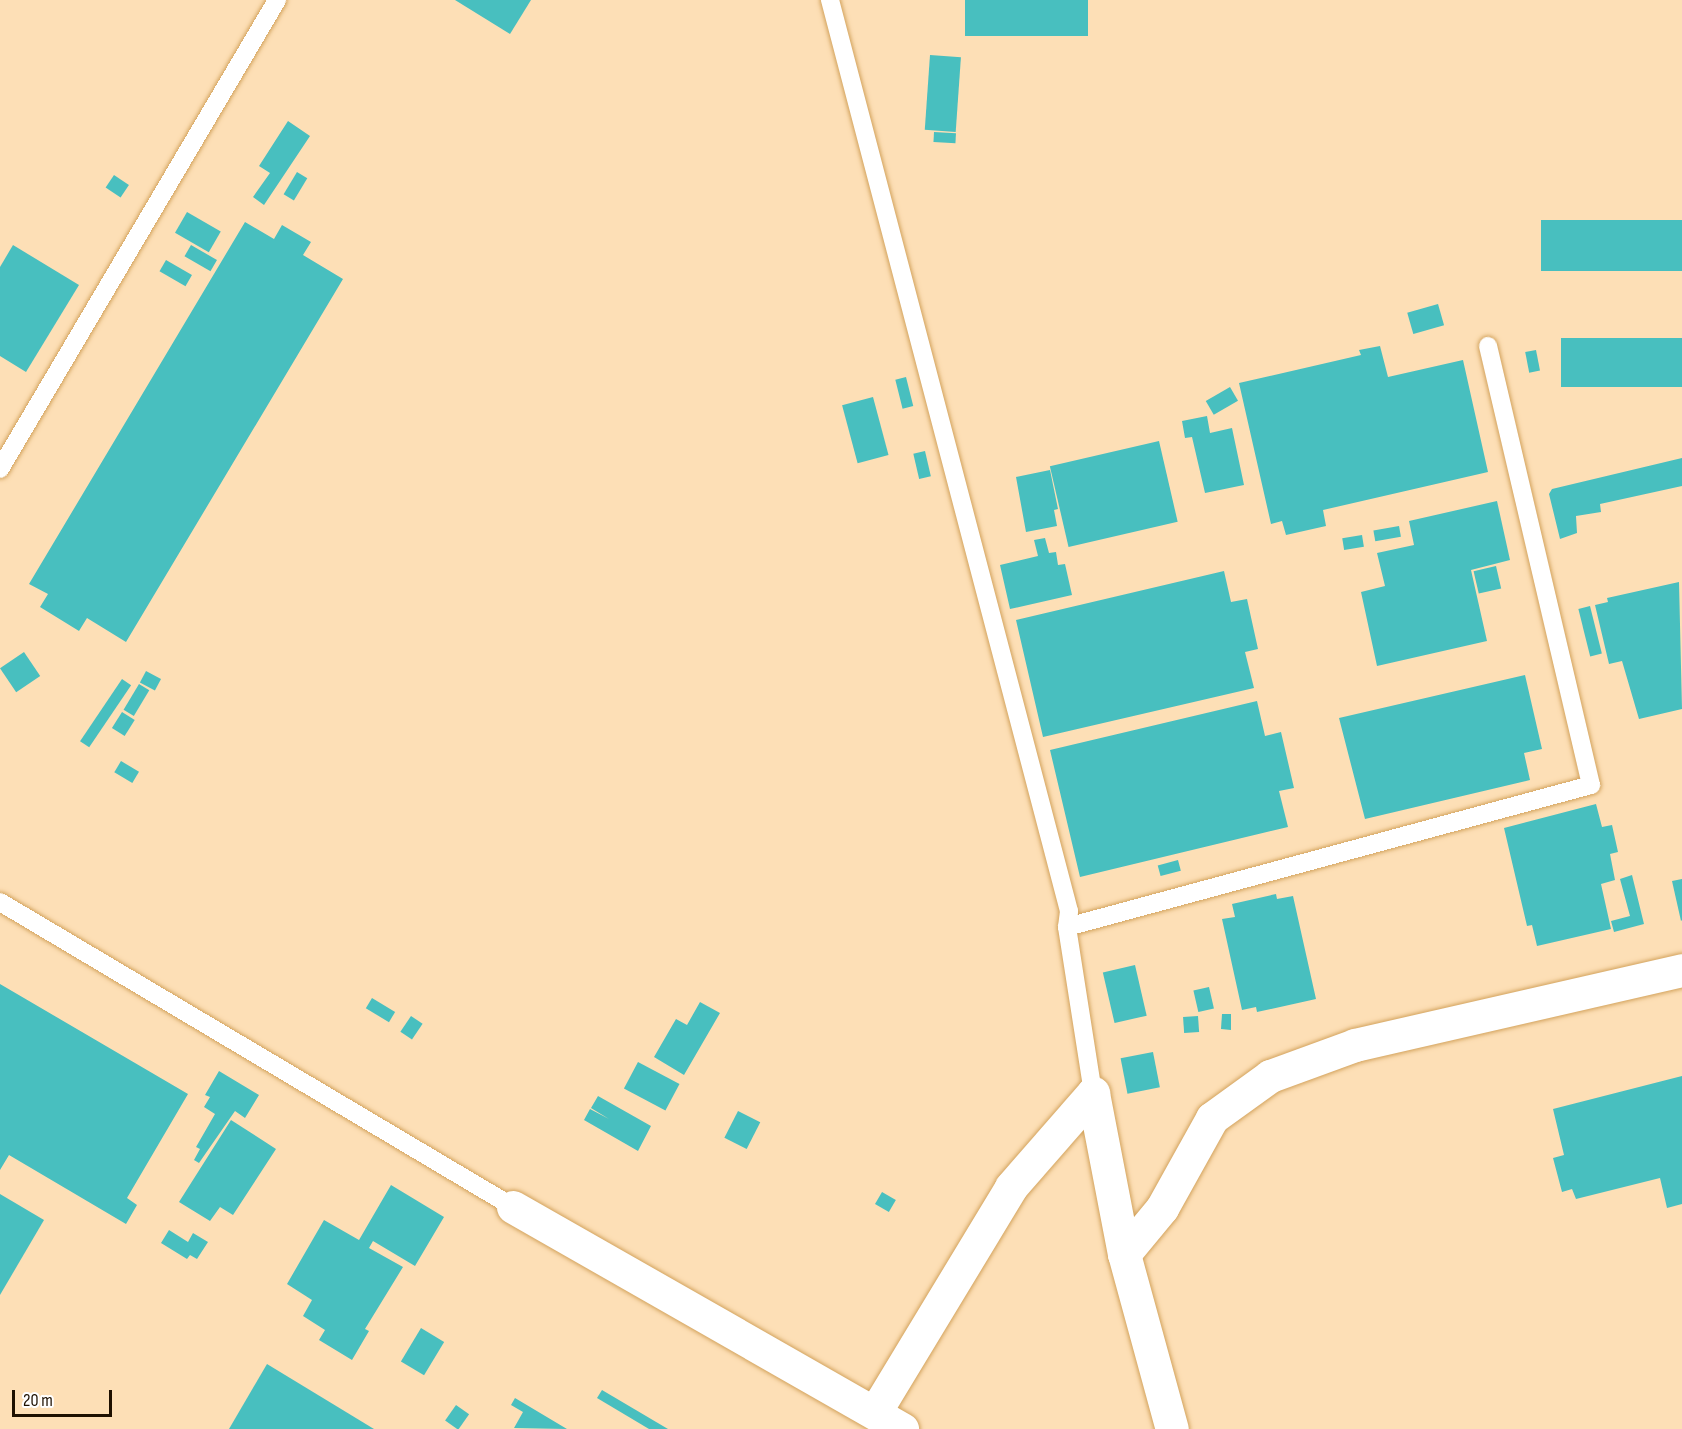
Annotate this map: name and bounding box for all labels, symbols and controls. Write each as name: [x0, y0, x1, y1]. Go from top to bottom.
scale bar: [15, 1378, 116, 1416]
text: 20 m: [23, 1390, 53, 1411]

